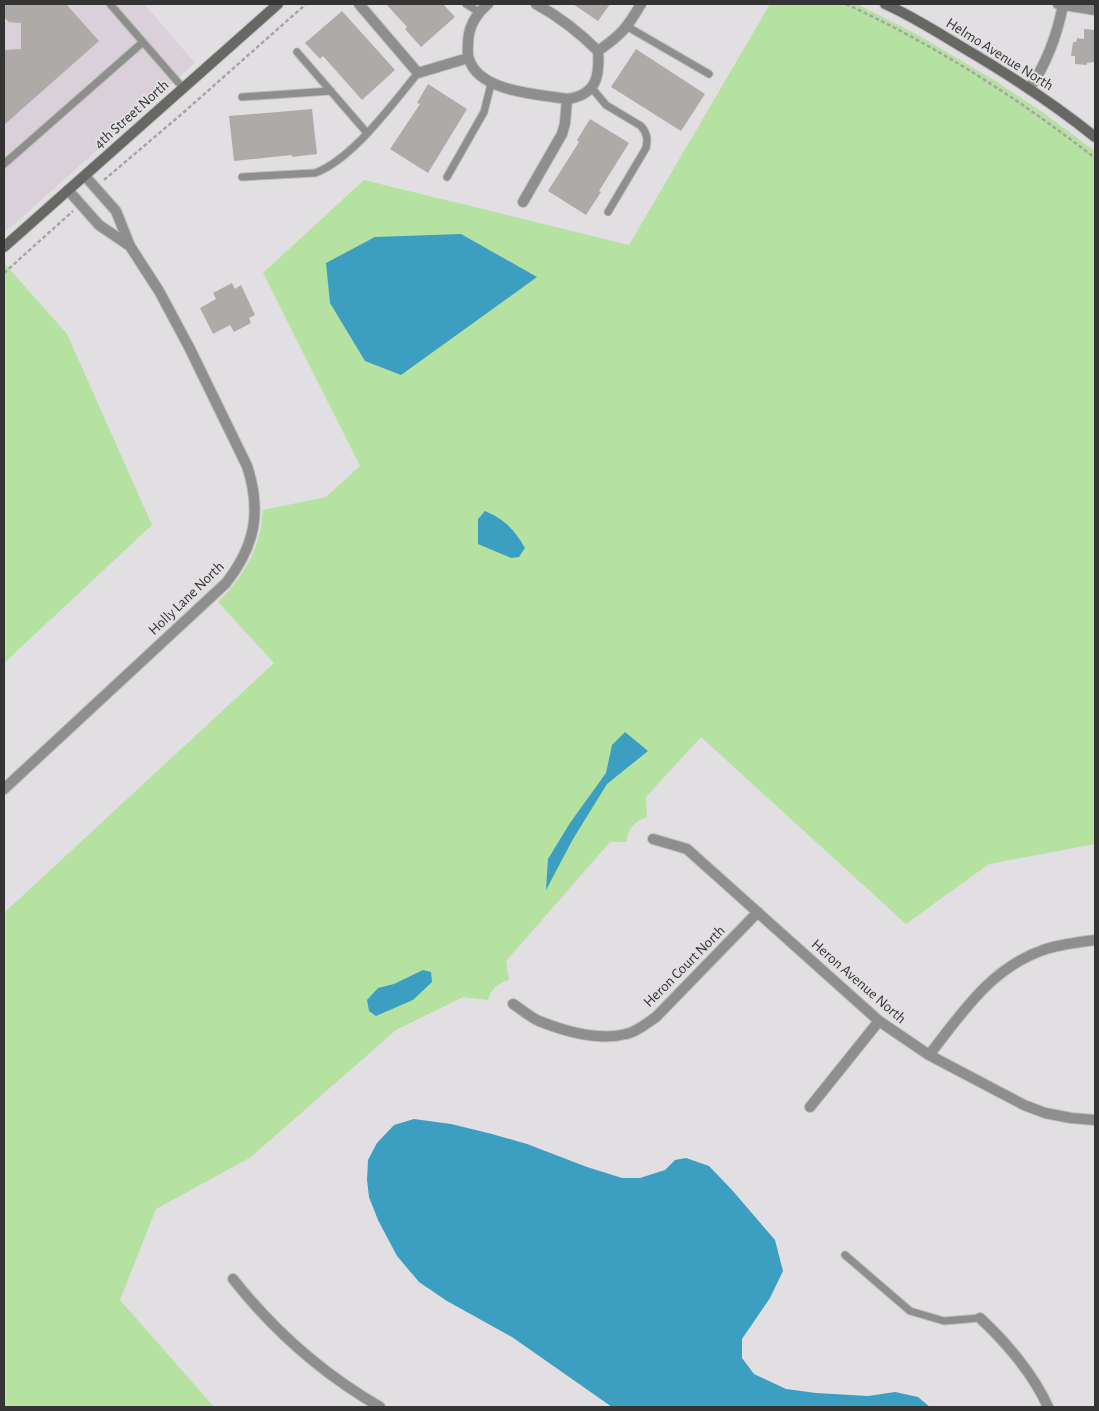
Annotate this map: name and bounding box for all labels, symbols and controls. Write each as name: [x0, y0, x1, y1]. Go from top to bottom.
street label: Helmo Avenue North: [944, 15, 1056, 93]
street label: 4th Street North: [91, 77, 172, 152]
street label: Holly Lane North: [146, 559, 227, 638]
street label: Heron Court North: [641, 923, 728, 1010]
street label: Heron Avenue North: [808, 936, 909, 1026]

